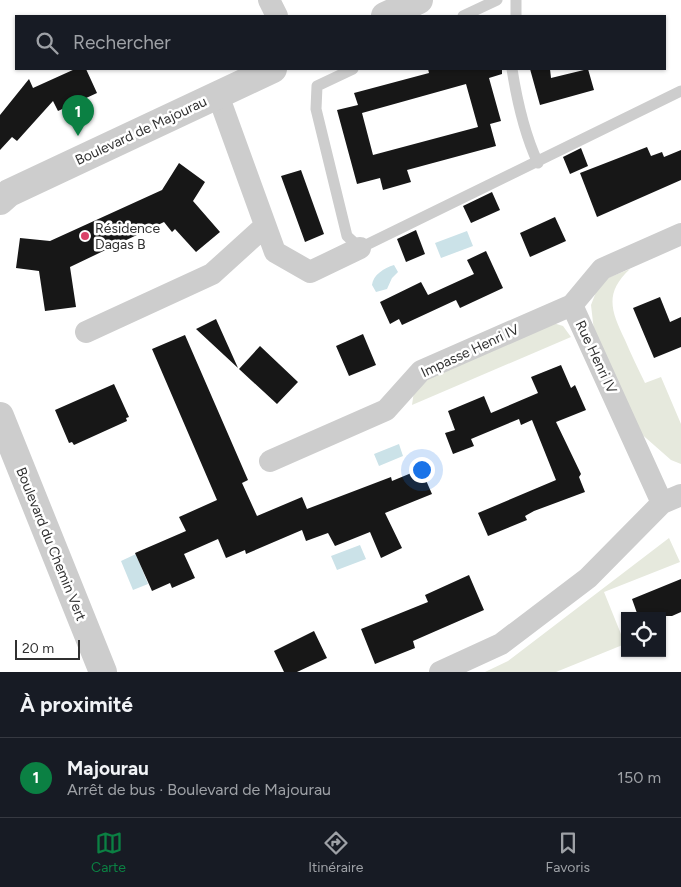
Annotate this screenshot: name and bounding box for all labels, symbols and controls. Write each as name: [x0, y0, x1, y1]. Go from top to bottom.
search box: [15, 15, 666, 70]
icon: search: [33, 29, 61, 57]
text: Rechercher: [73, 31, 171, 54]
street label: Boulevard de Majourau: [72, 93, 210, 169]
pin: 1: [62, 95, 94, 136]
place label: Résidence Dagas B: [95, 220, 160, 253]
marker: Résidence Dagas B: [79, 230, 91, 242]
street label: Rue Henri IV: [572, 318, 620, 396]
street label: Impasse Henri IV: [418, 321, 522, 381]
your location: [409, 457, 435, 483]
street label: Boulevard du Chemin Vert: [12, 465, 90, 623]
map controls: [621, 612, 666, 657]
button: locate: [621, 612, 666, 657]
scale bar: [15, 637, 80, 660]
text: 20 m: [22, 640, 54, 657]
text: À proximité: [20, 692, 133, 717]
text: Majourau: [67, 757, 149, 780]
text: 1: [33, 768, 39, 787]
text: 150 m: [617, 768, 661, 787]
text: Arrêt de bus · Boulevard de Majourau: [67, 780, 331, 799]
tab: Carte: [91, 829, 126, 876]
tab: Itinéraire: [308, 829, 363, 876]
tab: Favoris: [546, 829, 590, 876]

